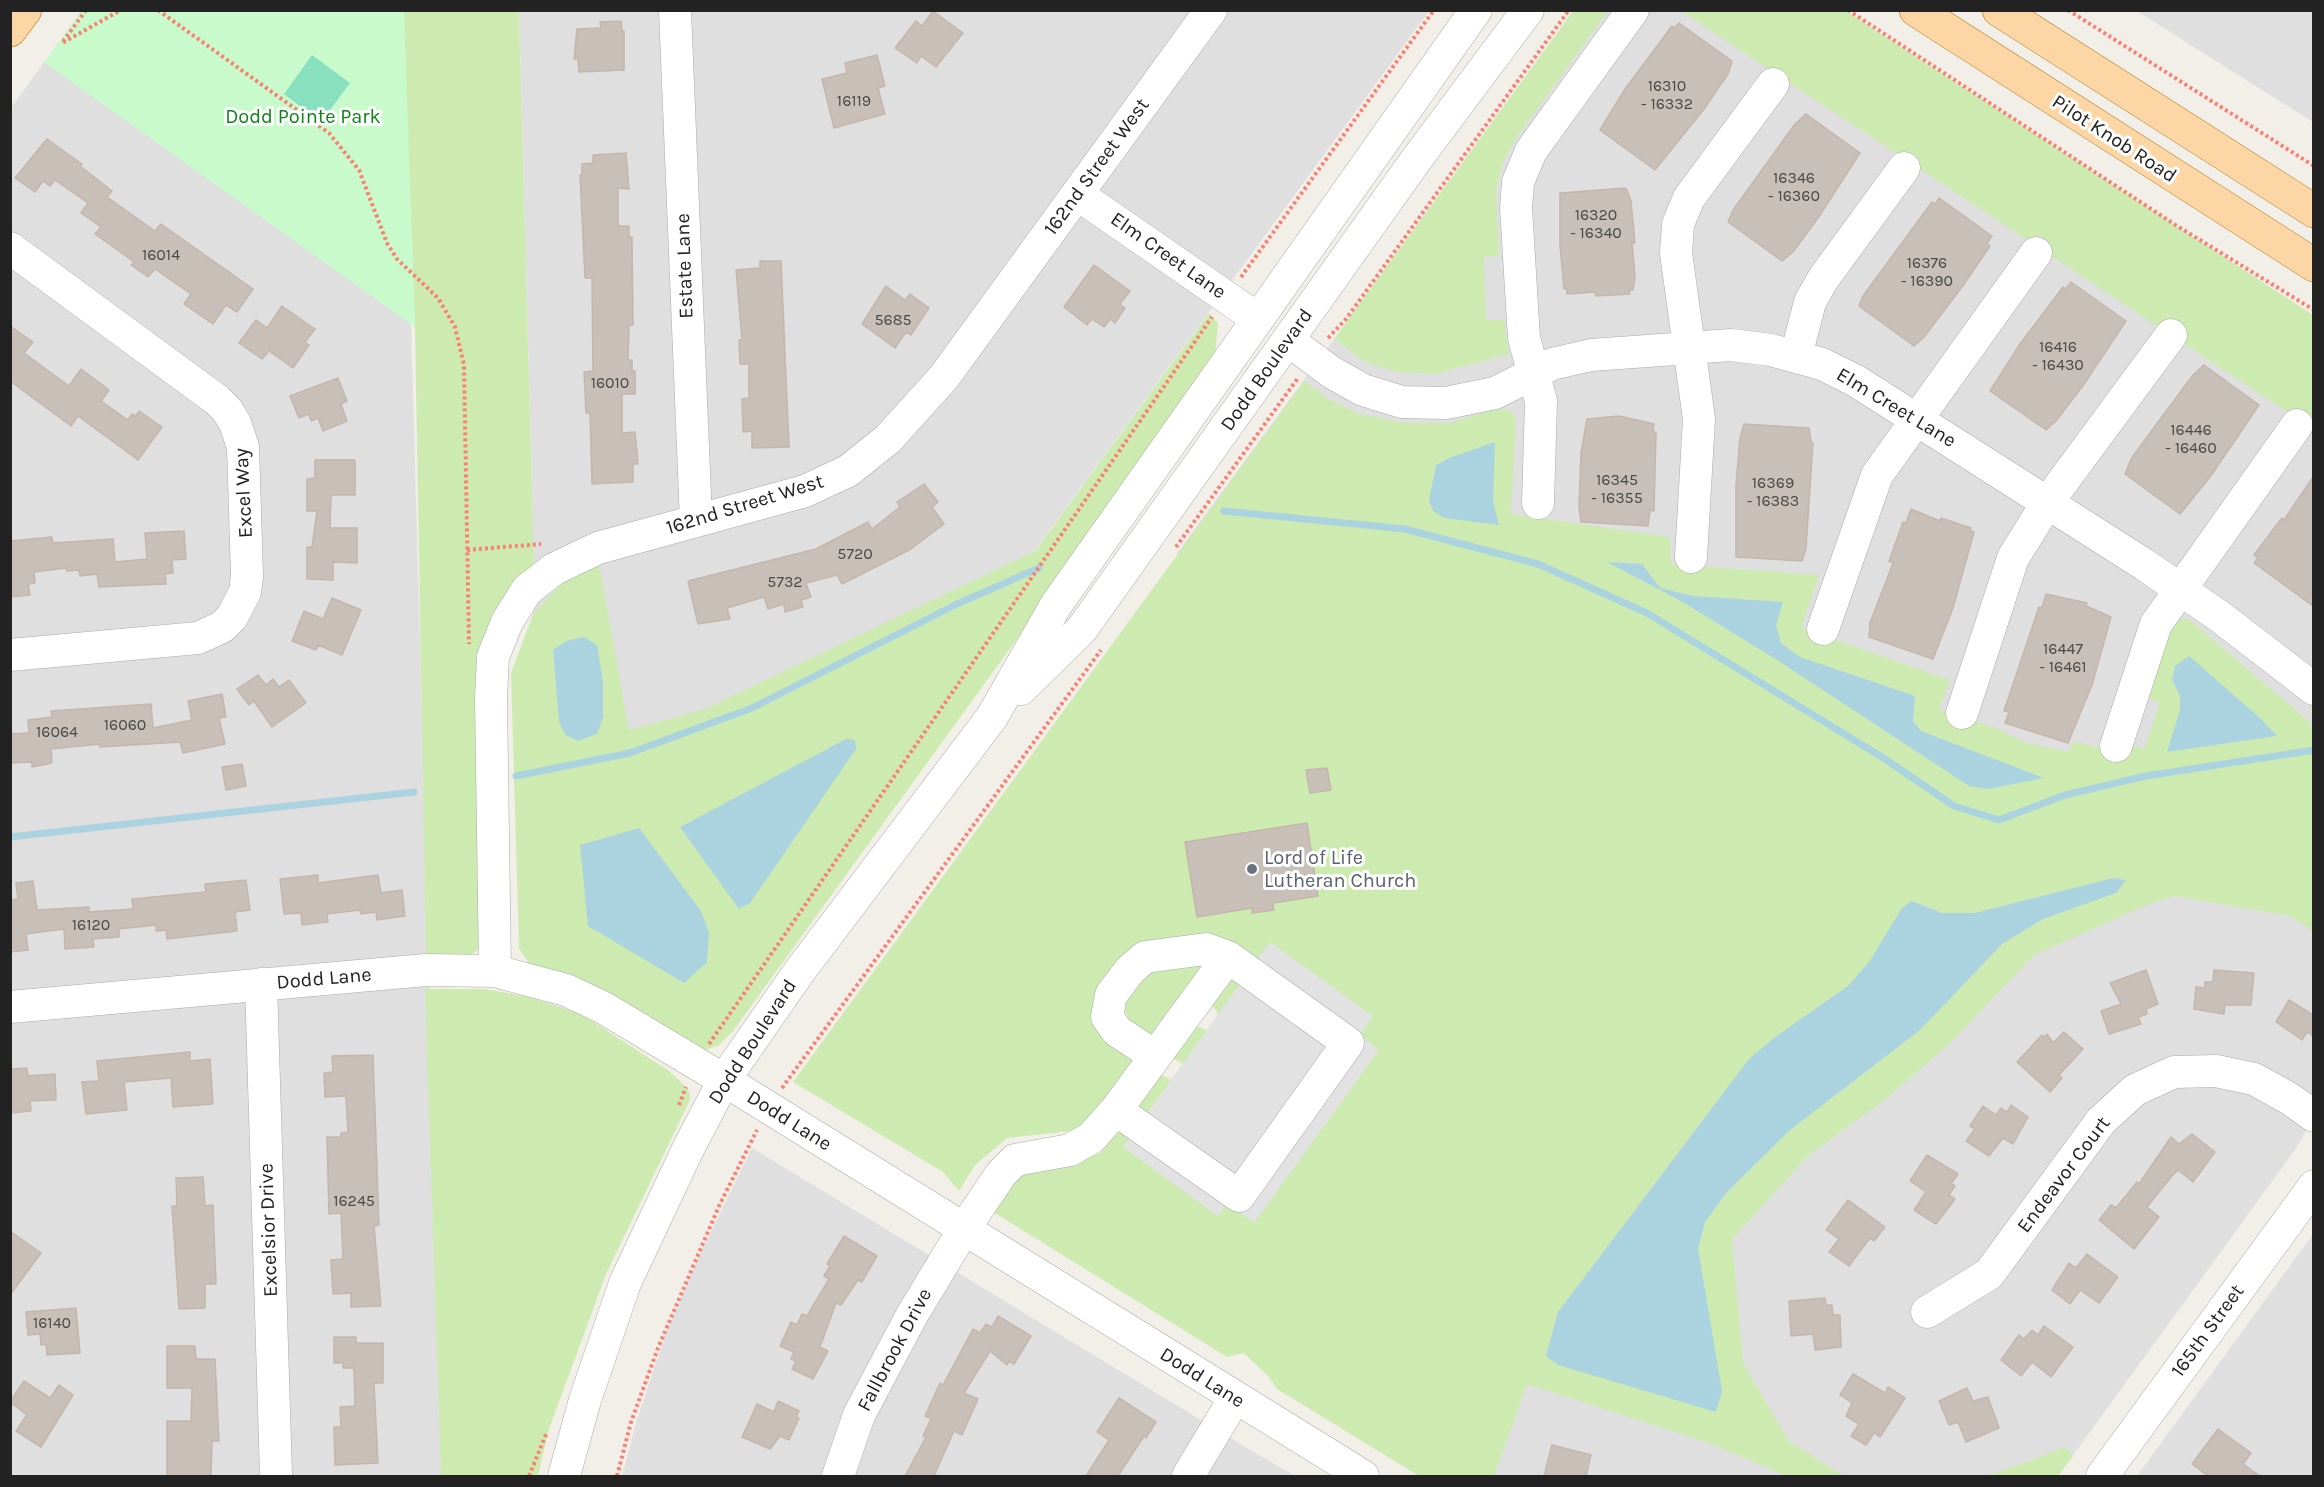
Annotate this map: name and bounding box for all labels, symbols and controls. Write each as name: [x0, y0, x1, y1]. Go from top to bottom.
house number: 16310 - 16332: [1641, 76, 1693, 114]
street label: Pilot Knob Road: [2047, 90, 2181, 188]
house number: 16119: [837, 91, 871, 111]
street label: 162nd Street West: [1039, 94, 1155, 240]
park label: Dodd Pointe Park: [225, 105, 381, 129]
house number: 16346 - 16360: [1768, 168, 1820, 206]
house number: 16320 - 16340: [1570, 205, 1622, 243]
street label: Elm Creet Lane: [1106, 207, 1230, 305]
street label: Estate Lane: [671, 213, 699, 319]
house number: 16014: [142, 245, 180, 265]
house number: 16376 - 16390: [1901, 253, 1953, 291]
street label: Dodd Boulevard: [1216, 304, 1318, 436]
house number: 5685: [874, 310, 912, 330]
house number: 16416 - 16430: [2032, 337, 2084, 375]
street label: Elm Creet Lane: [1832, 363, 1960, 453]
house number: 16010: [591, 373, 629, 393]
house number: 16446 - 16460: [2165, 420, 2217, 458]
street label: Excel Way: [230, 447, 258, 539]
street label: 162nd Street West: [663, 470, 827, 540]
house number: 16345 - 16355: [1591, 470, 1643, 508]
house number: 16369 - 16383: [1747, 473, 1799, 511]
house number: 5720: [837, 544, 873, 564]
house number: 5732: [767, 572, 803, 592]
house number: 16447 - 16461: [2039, 639, 2087, 677]
house number: 16060: [104, 715, 146, 735]
house number: 16064: [36, 722, 78, 742]
place label: Lord of Life Lutheran Church: [1264, 846, 1416, 893]
marker: Lord of Life Lutheran Church: [1245, 862, 1259, 876]
house number: 16120: [72, 915, 110, 935]
street label: Dodd Lane: [275, 963, 373, 995]
street label: Dodd Boulevard: [704, 975, 802, 1109]
street label: Dodd Lane: [742, 1086, 836, 1156]
street label: Endeavor Court: [2012, 1112, 2116, 1238]
street label: Excelsior Drive: [255, 1163, 283, 1297]
house number: 16245: [333, 1191, 375, 1211]
street label: 165th Street: [2166, 1280, 2250, 1382]
street label: Fallbrook Drive: [853, 1284, 937, 1416]
house number: 16140: [33, 1313, 71, 1333]
street label: Dodd Lane: [1155, 1343, 1249, 1413]

